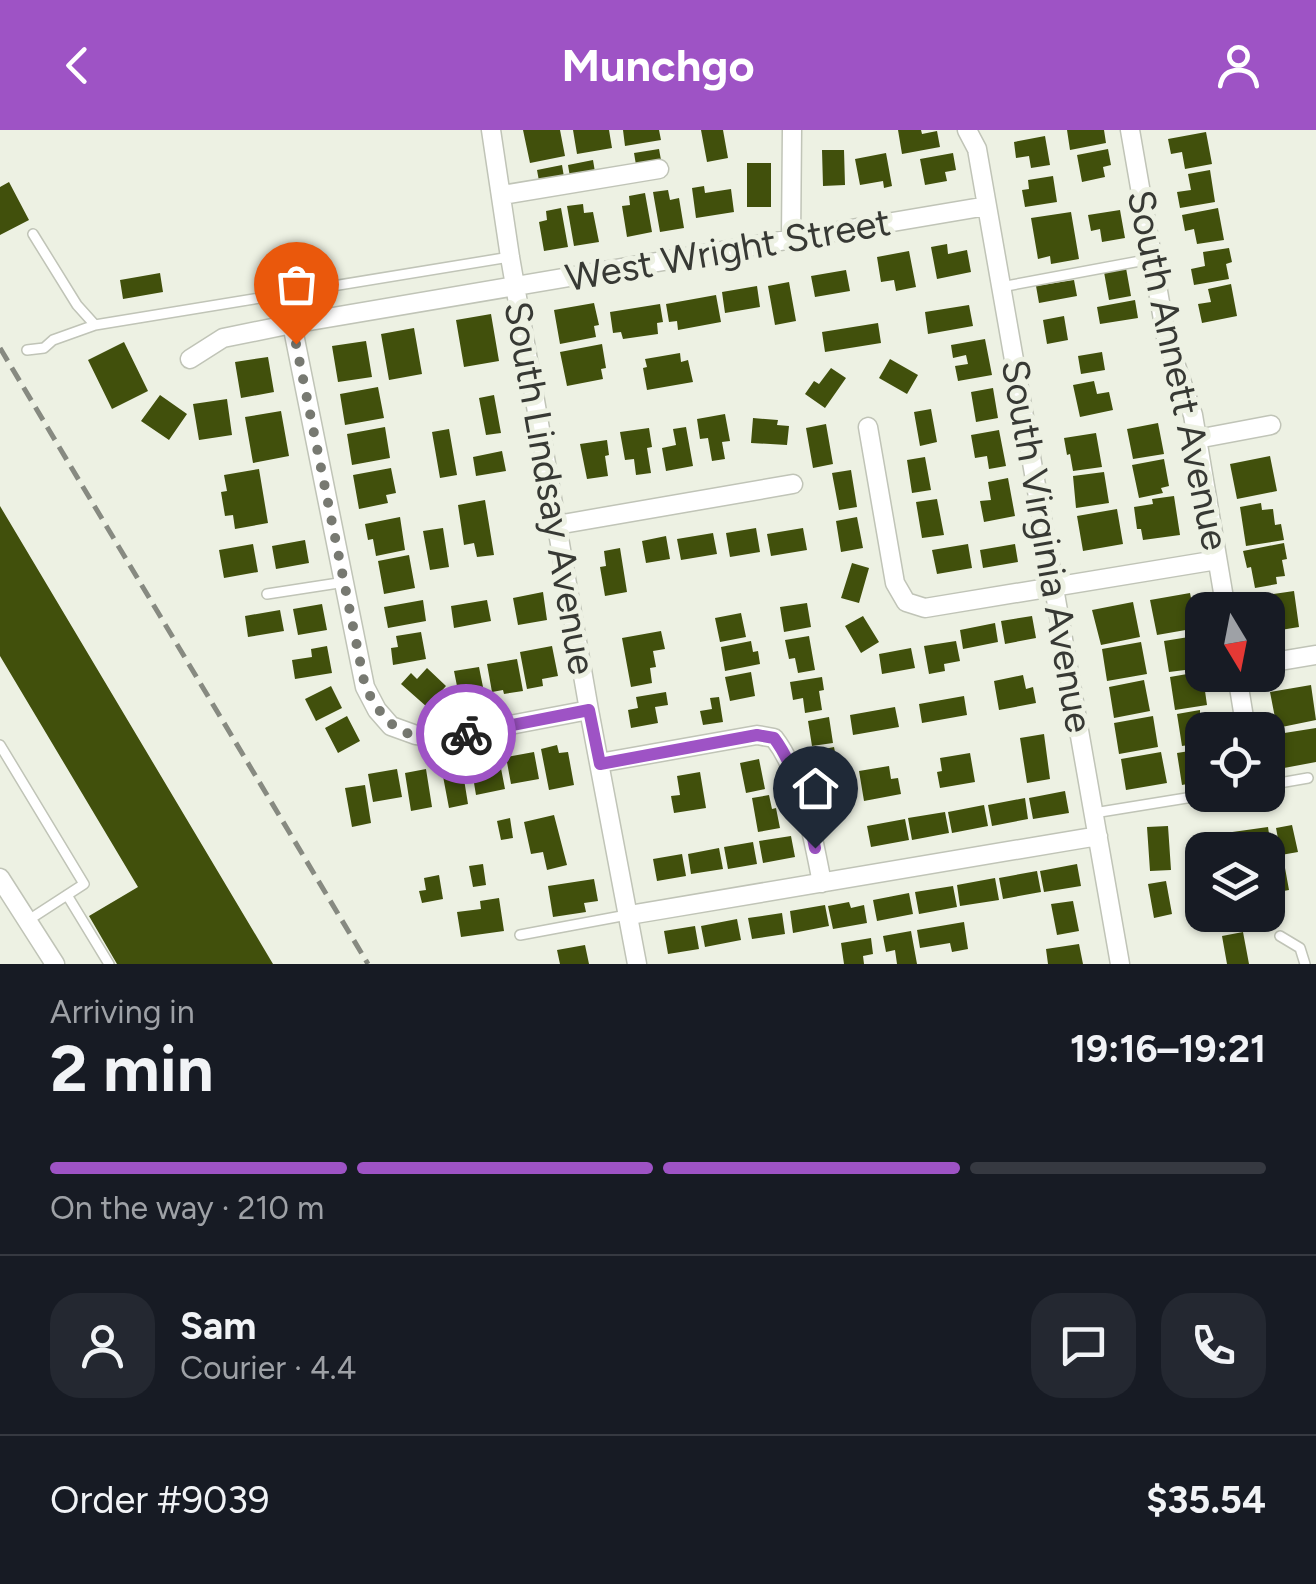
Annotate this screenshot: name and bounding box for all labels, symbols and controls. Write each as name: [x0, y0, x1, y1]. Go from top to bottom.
icon: back: [50, 38, 105, 93]
text: Munchgo: [561, 38, 755, 92]
icon: person: [1211, 38, 1266, 93]
street label: South Annett Avenue: [1117, 186, 1239, 554]
street label: West Wright Street: [562, 199, 894, 301]
pin: [254, 242, 339, 345]
icon: bag: [269, 257, 324, 312]
street label: South Lindsay Avenue: [495, 298, 605, 678]
street label: South Virginia Avenue: [992, 356, 1102, 736]
north arrow: [1185, 592, 1285, 692]
map controls: [1185, 592, 1285, 932]
courier: [416, 684, 516, 784]
icon: bike: [439, 707, 494, 762]
button: locate: [1185, 712, 1285, 812]
pin: [773, 746, 858, 849]
icon: home: [788, 761, 843, 816]
button: layers: [1185, 832, 1285, 932]
text: Arriving in: [50, 993, 195, 1031]
text: 19:16–19:21: [1070, 1026, 1266, 1072]
text: 2 min: [50, 1029, 214, 1107]
text: On the way · 210 m: [50, 1189, 324, 1227]
button: person: [50, 1293, 155, 1398]
button: chat: [1031, 1293, 1136, 1398]
button: phone: [1161, 1293, 1266, 1398]
text: Sam: [180, 1303, 256, 1349]
text: Courier · 4.4: [180, 1349, 356, 1387]
text: Order #9039: [50, 1477, 270, 1523]
text: $35.54: [1146, 1477, 1266, 1523]

